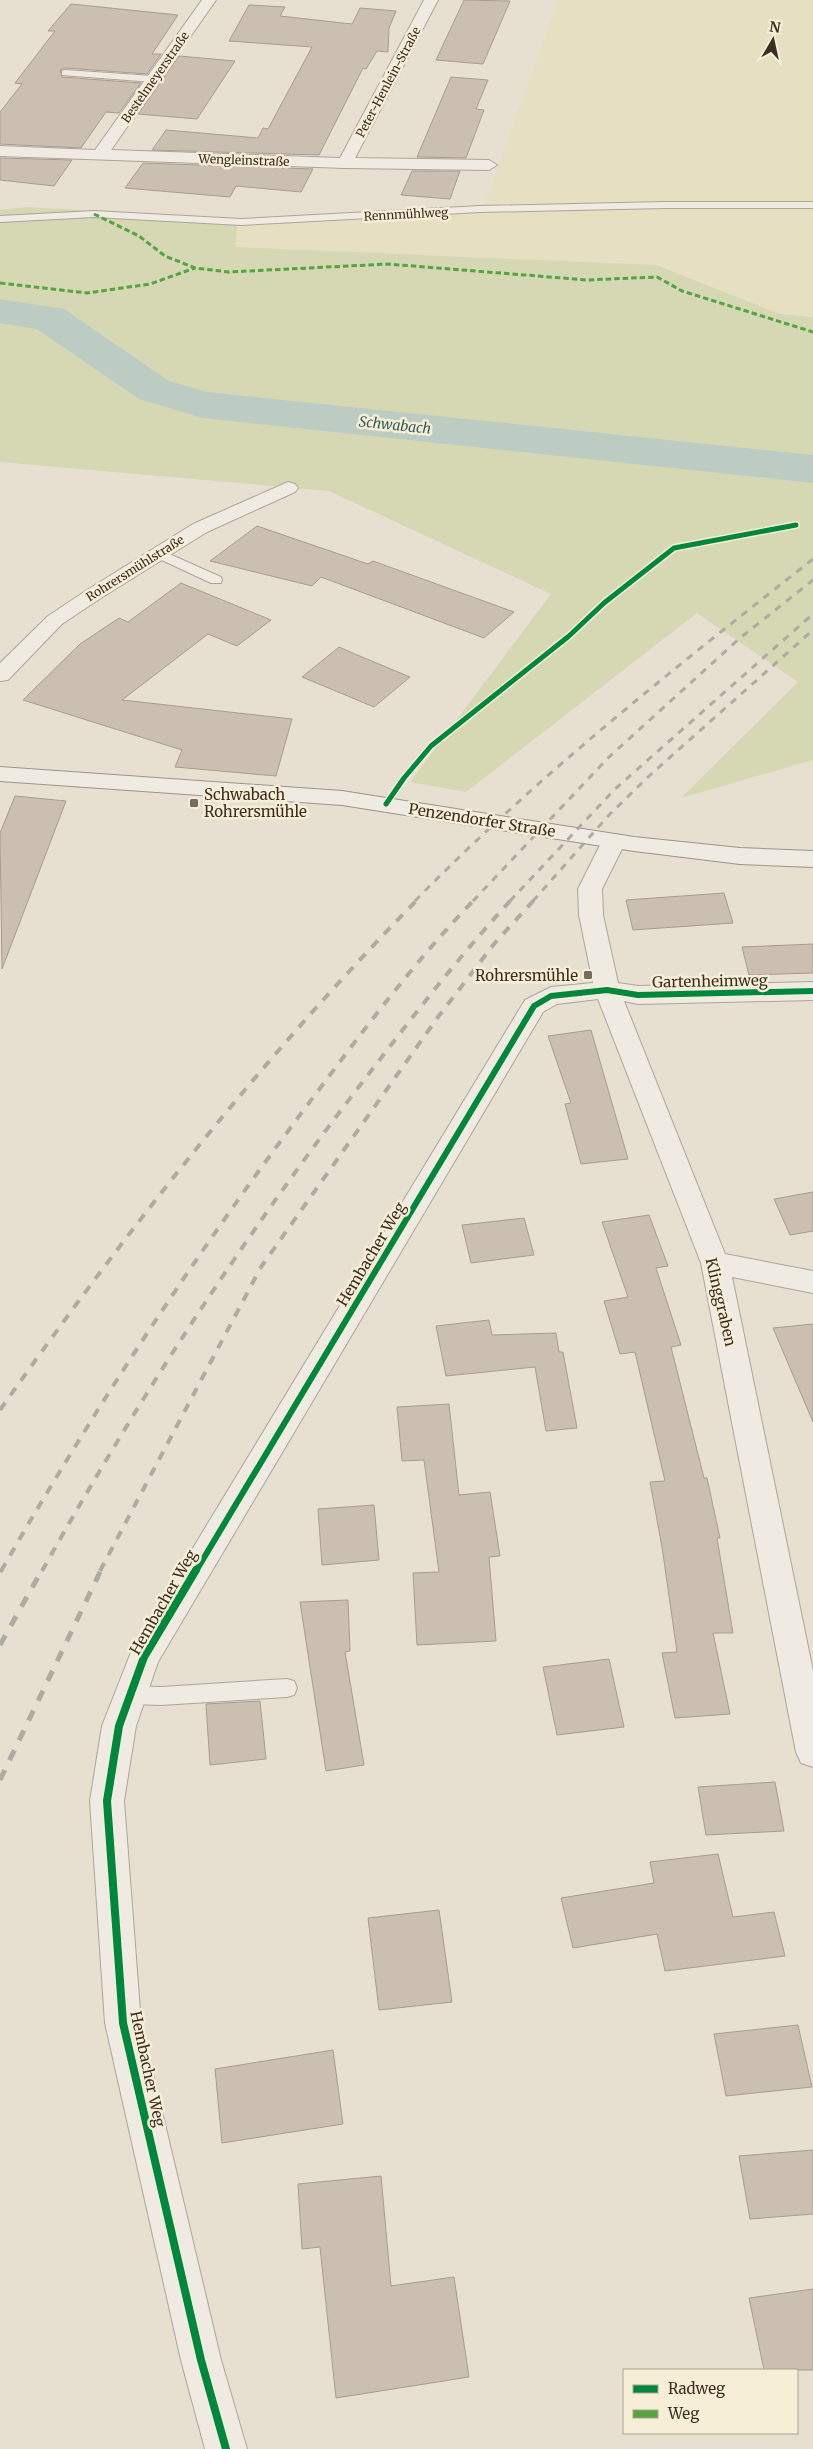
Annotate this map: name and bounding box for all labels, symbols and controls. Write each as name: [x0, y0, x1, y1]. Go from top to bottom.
north arrow: [748, 15, 798, 65]
text: N: [768, 17, 782, 37]
street label: Peter-Henlein-Straße: [352, 24, 424, 140]
street label: Bestelmeyerstraße: [118, 28, 192, 126]
street label: Wengleinstraße: [197, 151, 290, 169]
street label: Rennmühlweg: [363, 204, 449, 224]
water label: Schwabach: [358, 412, 432, 438]
street label: Rohrersmühlstraße: [83, 532, 187, 604]
place label: Schwabach Rohrersmühle: [204, 785, 307, 821]
marker: Schwabach Rohrersmühle: [188, 797, 200, 809]
street label: Penzendorfer Straße: [407, 799, 557, 841]
place label: Rohrersmühle: [475, 966, 578, 985]
marker: Rohrersmühle: [582, 969, 594, 981]
street label: Gartenheimweg: [652, 970, 768, 992]
street label: Hembacher Weg: [332, 1198, 410, 1310]
street label: Klinggraben: [702, 1256, 740, 1348]
street label: Hembacher Weg: [125, 1546, 201, 1658]
street label: Hembacher Weg: [126, 2009, 170, 2129]
legend: [623, 2369, 798, 2434]
text: Radweg: [668, 2379, 725, 2398]
text: Weg: [667, 2404, 699, 2423]

